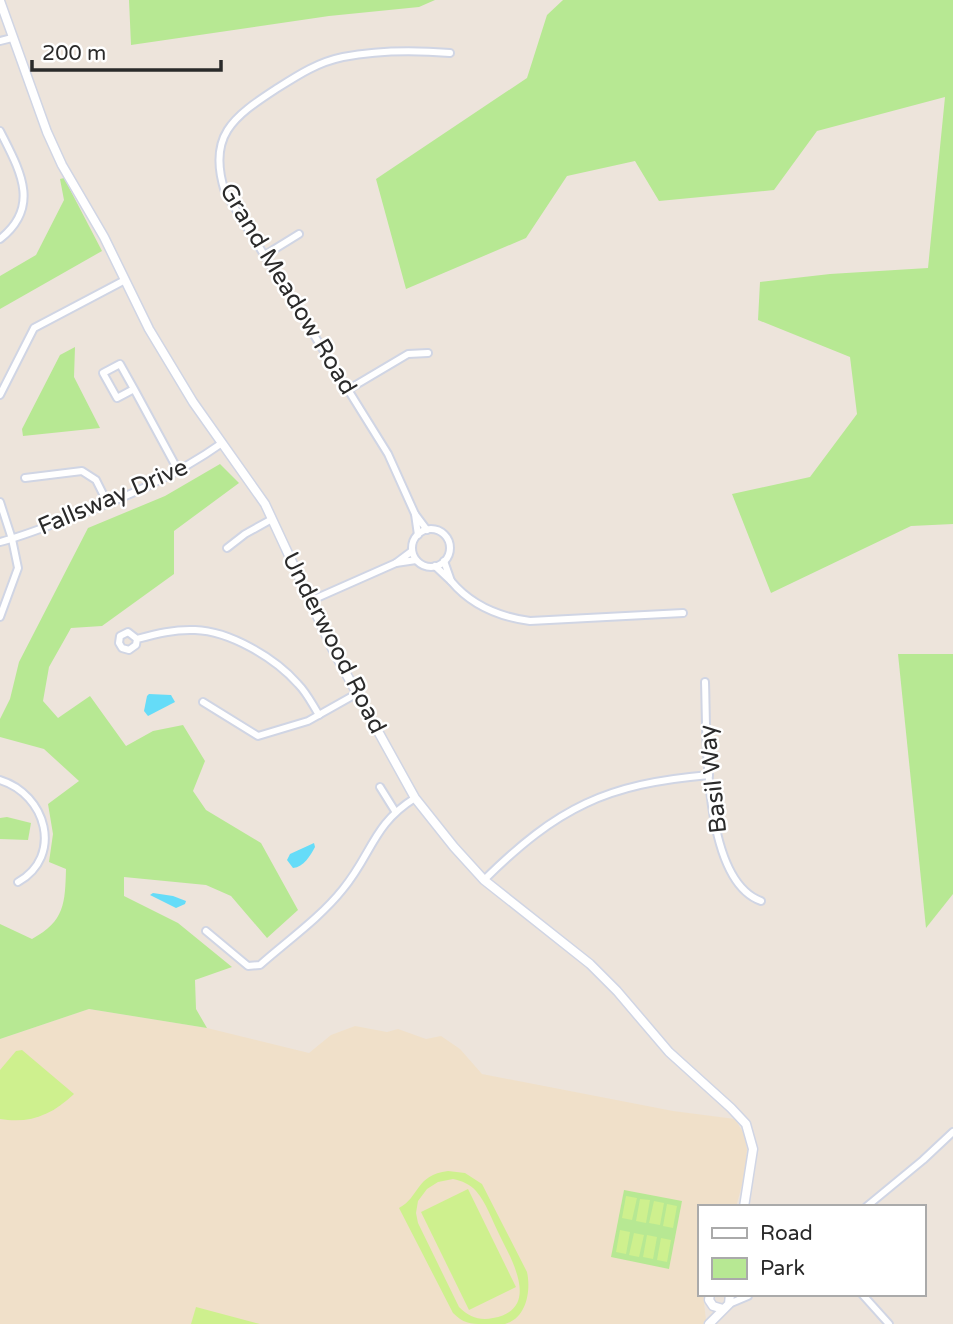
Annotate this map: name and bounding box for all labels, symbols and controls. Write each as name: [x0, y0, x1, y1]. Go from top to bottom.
scale bar: [32, 28, 220, 72]
text: 200 m: [42, 41, 106, 66]
street label: Grand Meadow Road: [213, 178, 363, 400]
street label: Fallsway Drive: [34, 452, 192, 542]
street label: Underwood Road: [276, 547, 392, 739]
street label: Basil Way: [693, 723, 733, 835]
legend: [698, 1205, 925, 1296]
text: Road: [760, 1221, 813, 1246]
text: Park: [760, 1256, 805, 1281]

